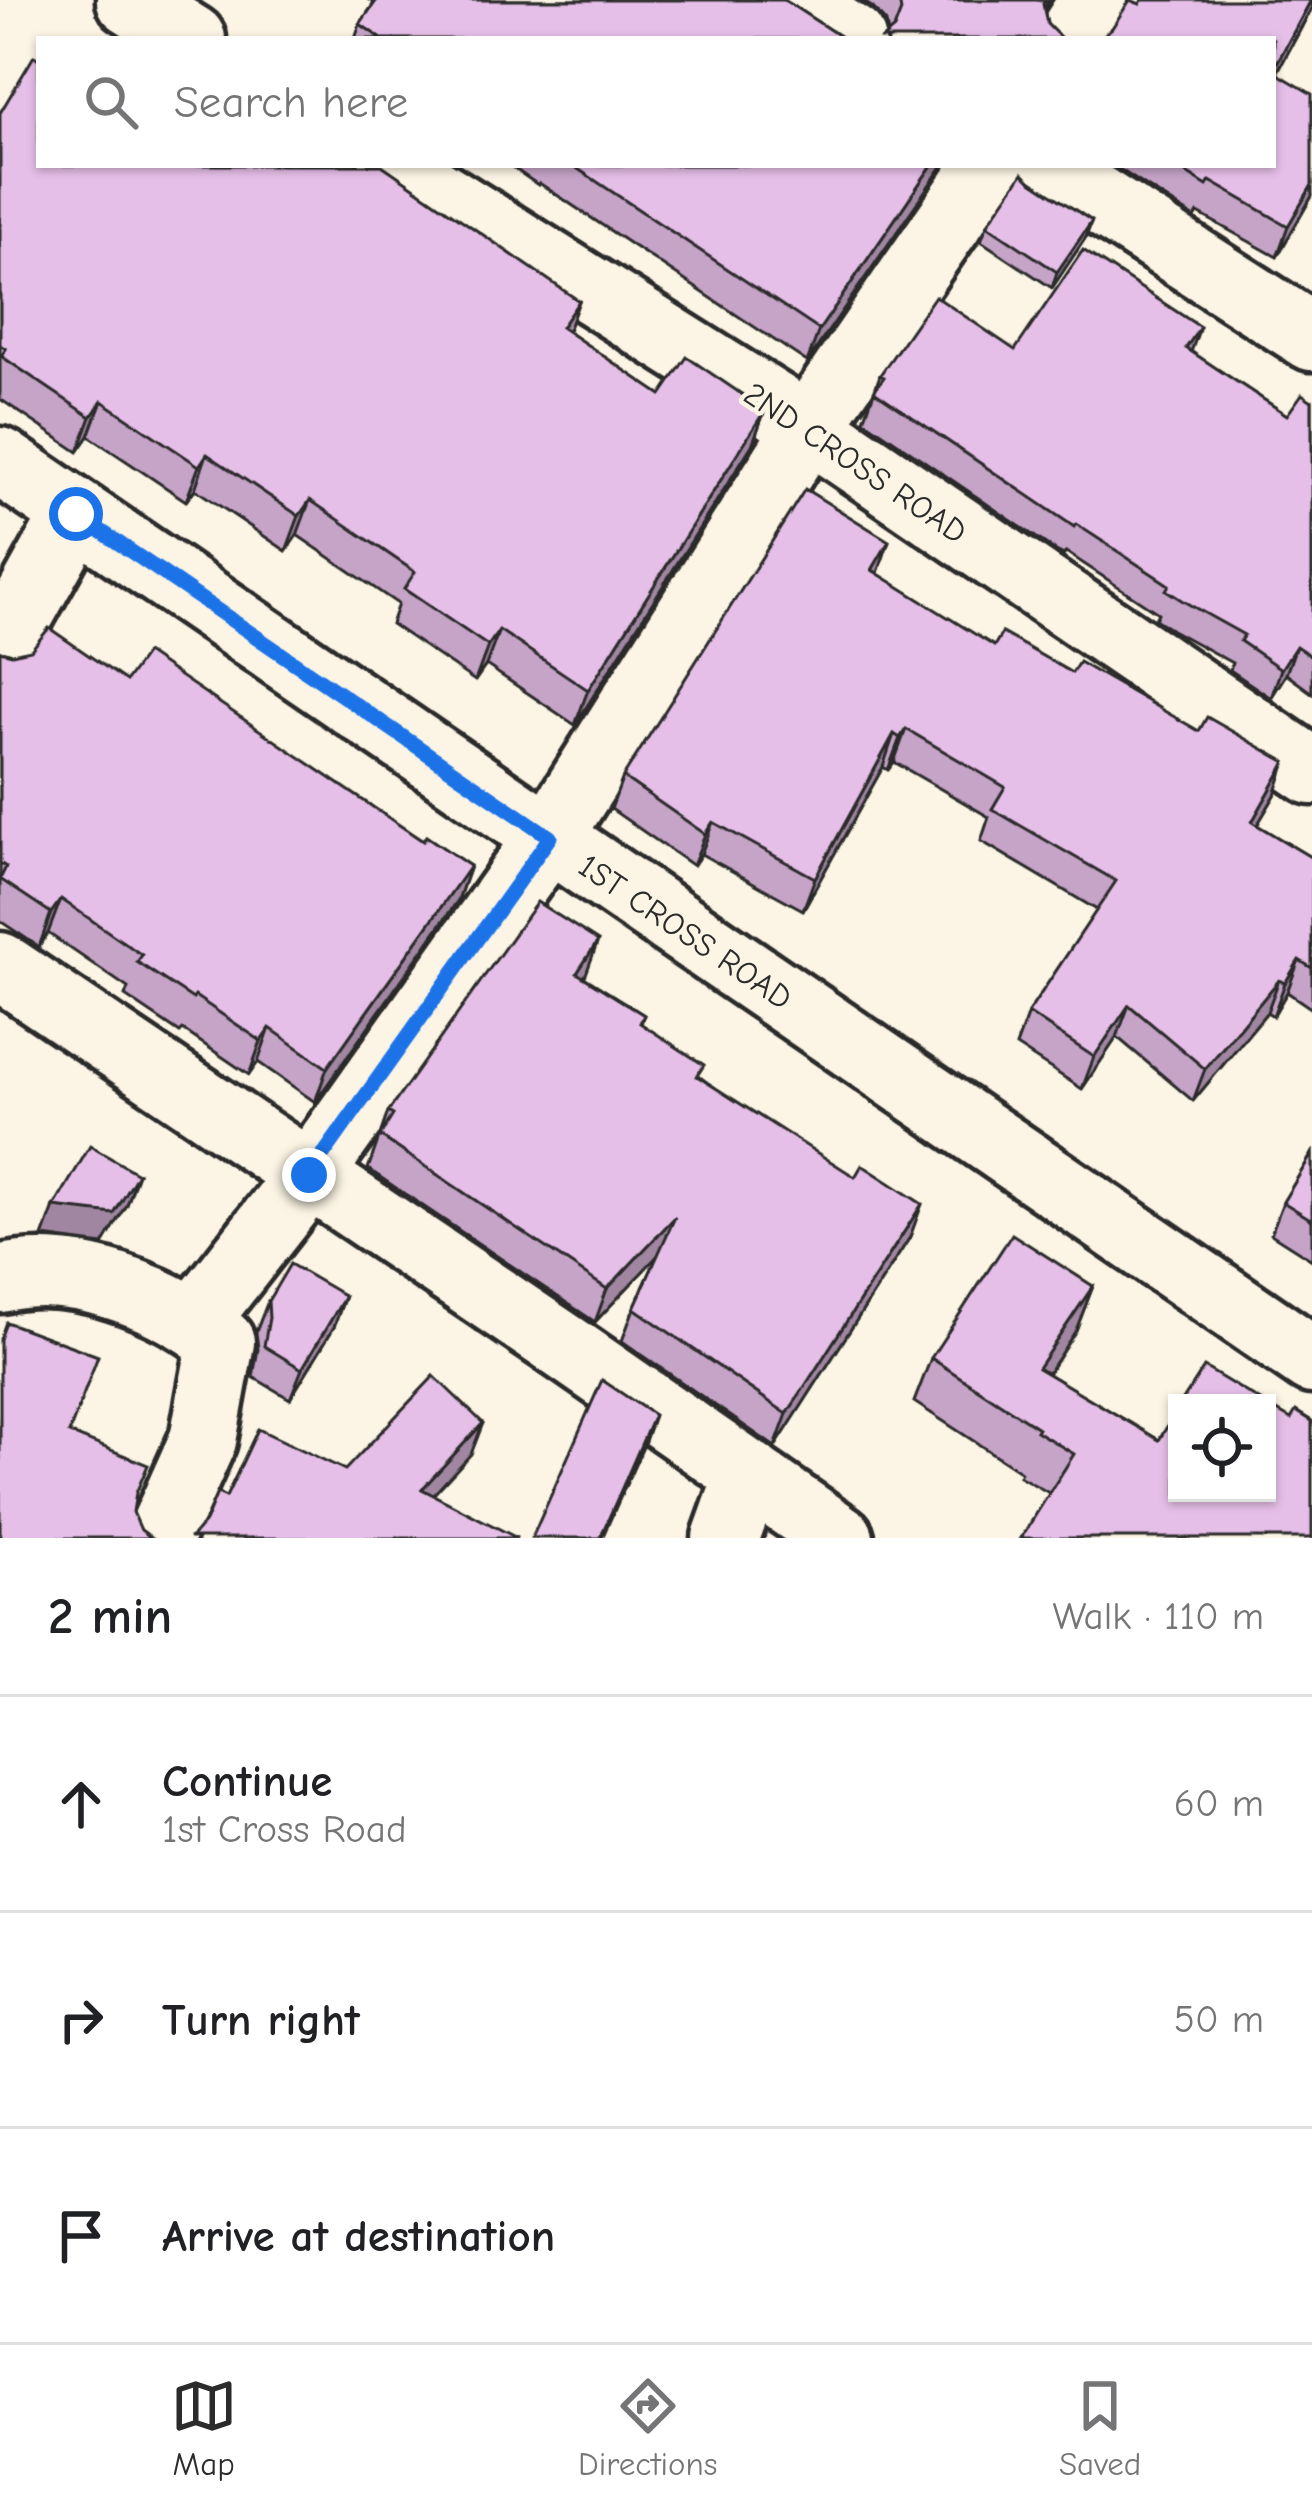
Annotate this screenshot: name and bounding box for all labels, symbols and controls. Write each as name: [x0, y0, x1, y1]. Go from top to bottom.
search box: [36, 36, 1276, 168]
icon: search: [78, 69, 144, 135]
text: Search here: [174, 76, 408, 128]
street label: 2ND CROSS ROAD: [737, 374, 974, 551]
route start: [49, 487, 103, 541]
street label: 1ST CROSS ROAD: [572, 846, 799, 1017]
route end: [282, 1148, 336, 1202]
map controls: [1168, 1394, 1276, 1502]
button: locate: [1168, 1394, 1276, 1502]
text: 2 min: [48, 1587, 172, 1646]
text: Walk · 110 m: [1052, 1594, 1264, 1639]
text: Continue: [162, 1755, 332, 1807]
icon: ahead: [48, 1771, 114, 1837]
text: 60 m: [1174, 1781, 1264, 1826]
text: 1st Cross Road: [162, 1807, 407, 1852]
icon: right: [48, 1987, 114, 2053]
text: Turn right: [162, 1994, 360, 2046]
text: 50 m: [1174, 1997, 1264, 2042]
icon: arrive: [48, 2203, 114, 2269]
text: Arrive at destination: [162, 2210, 555, 2262]
tab: Map: [171, 2373, 237, 2483]
tab: Directions: [578, 2373, 718, 2483]
tab: Saved: [1059, 2373, 1141, 2483]

